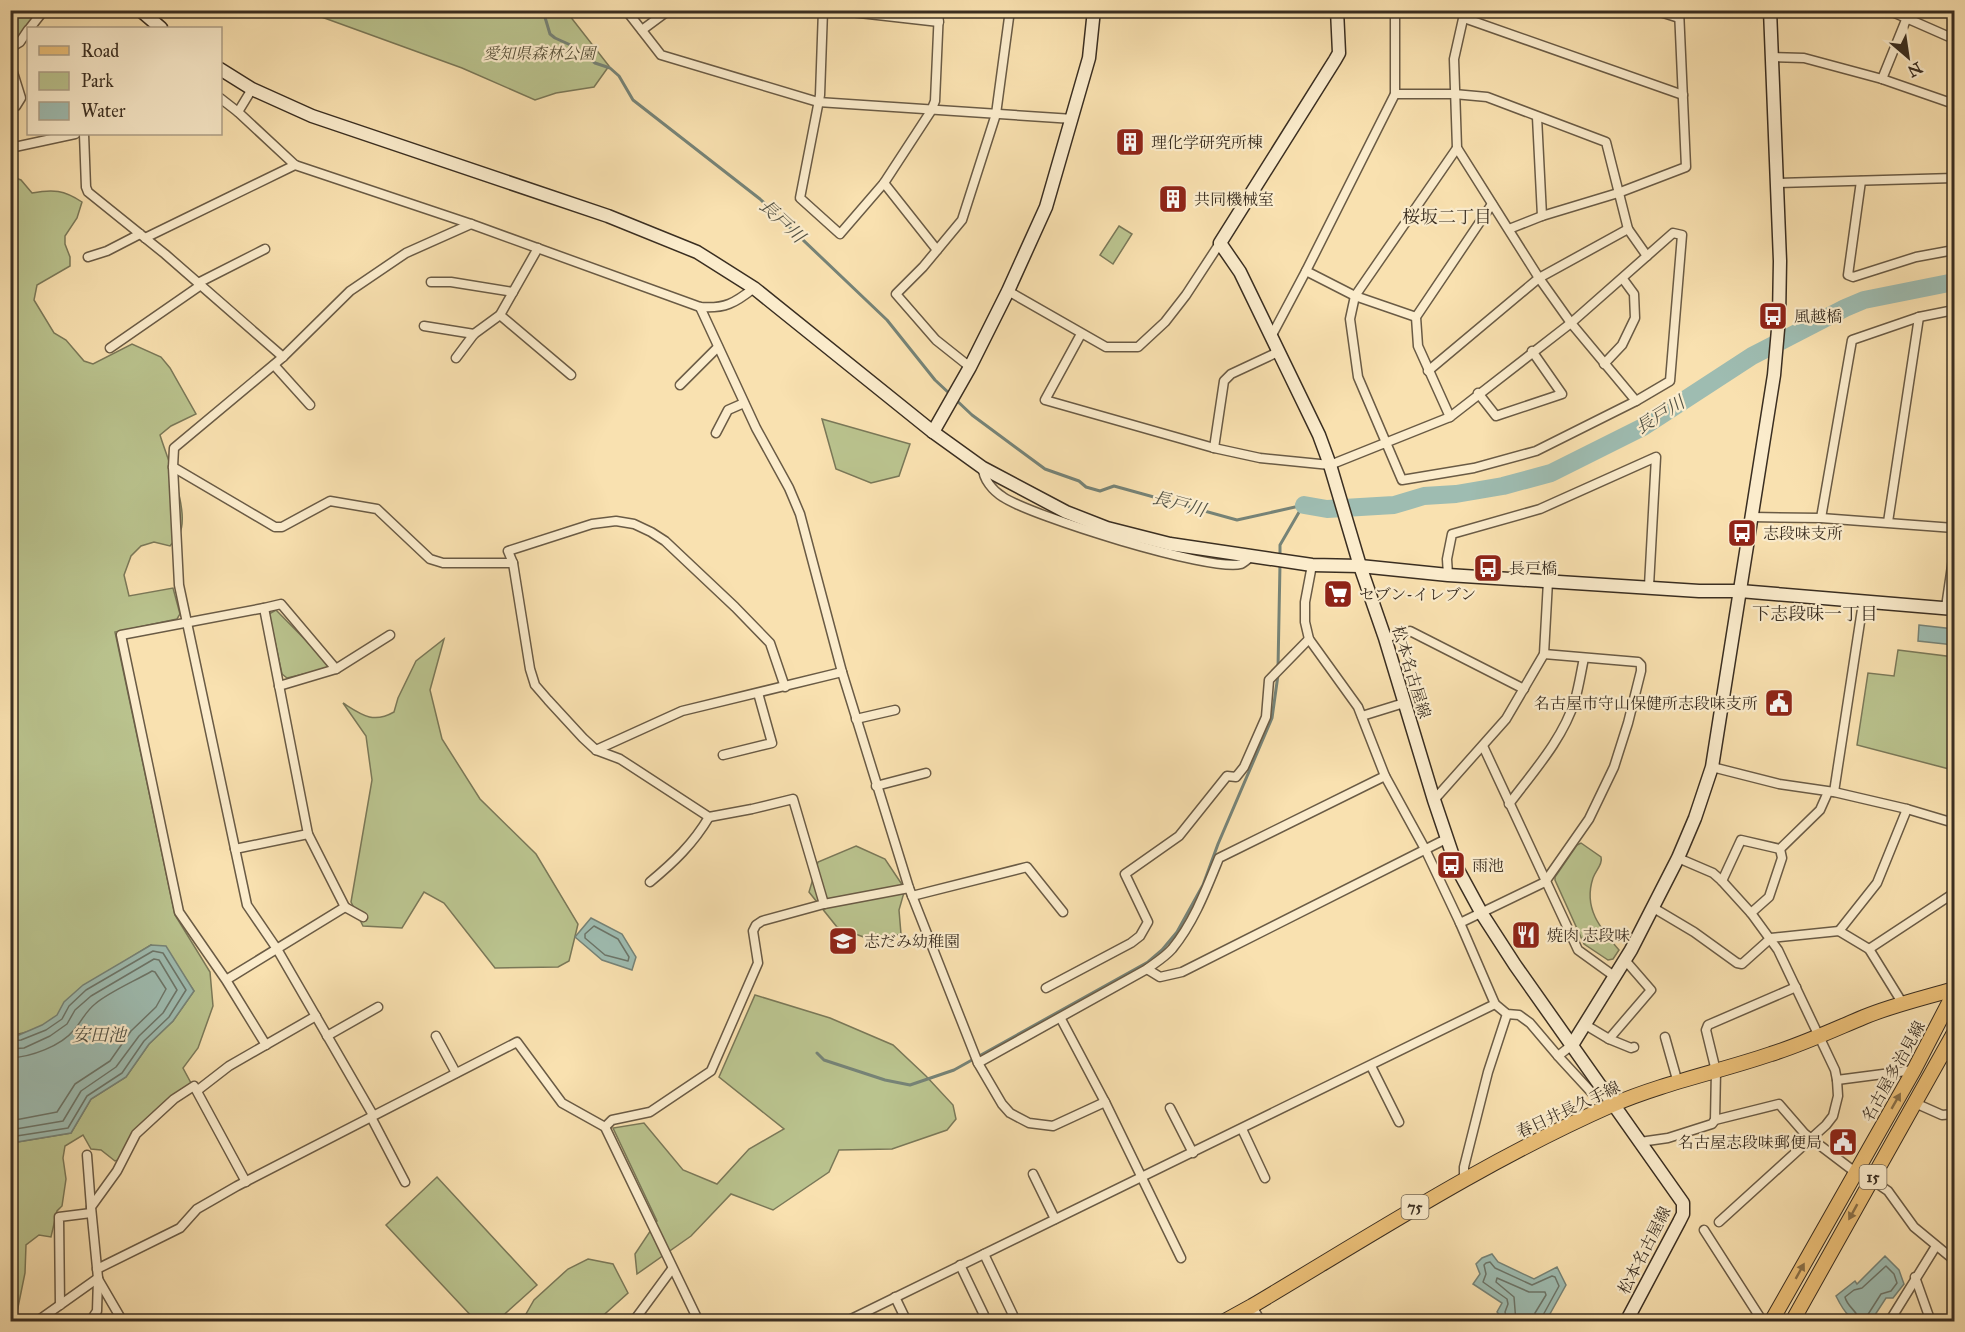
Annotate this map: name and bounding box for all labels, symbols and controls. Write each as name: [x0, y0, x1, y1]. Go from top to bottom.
legend: [27, 27, 222, 135]
north arrow: [1878, 27, 1938, 87]
text: Road: [81, 40, 119, 62]
park label: 愛知県森林公園: [483, 44, 598, 63]
text: N: [1904, 58, 1926, 81]
text: Park: [81, 70, 114, 92]
text: Water: [81, 100, 126, 122]
building icon: 理化学研究所棟: [1114, 126, 1146, 158]
place label: 理化学研究所棟: [1151, 133, 1263, 152]
building icon: 共同機械室: [1157, 183, 1189, 215]
place label: 共同機械室: [1194, 190, 1274, 209]
water label: 長戸川: [755, 195, 811, 249]
district label: 桜坂二丁目: [1402, 206, 1492, 228]
bus stop icon: 風越橋: [1757, 300, 1789, 332]
place label: 風越橋: [1794, 307, 1842, 326]
water label: 長戸川: [1631, 390, 1690, 439]
water label: 長戸川: [1150, 486, 1210, 522]
bus stop icon: 志段味支所: [1726, 517, 1758, 549]
place label: 志段味支所: [1763, 524, 1843, 543]
bus stop icon: 長戸橋: [1472, 552, 1504, 584]
place label: 長戸橋: [1509, 559, 1557, 578]
supermarket icon: セブン-イレブン: [1322, 578, 1354, 610]
place label: セブン-イレブン: [1359, 585, 1476, 604]
district label: 下志段味一丁目: [1752, 603, 1878, 625]
street label: 松本名古屋線: [1388, 623, 1435, 721]
public building icon: 名古屋市守山保健所志段味支所: [1763, 687, 1795, 719]
place label: 名古屋市守山保健所志段味支所: [1534, 694, 1758, 713]
bus stop icon: 雨池: [1435, 849, 1467, 881]
place label: 雨池: [1472, 856, 1504, 875]
restaurant icon: 焼肉 志段味: [1510, 919, 1542, 951]
school or university icon: 志だみ幼稚園: [827, 925, 859, 957]
place label: 焼肉 志段味: [1547, 926, 1630, 945]
place label: 志だみ幼稚園: [864, 932, 960, 951]
street label: 名古屋多治見線: [1858, 1018, 1929, 1125]
water label: 安田池: [72, 1024, 128, 1046]
street label: 春日井長久手線: [1513, 1077, 1623, 1142]
one-way arrow: [1891, 1092, 1901, 1109]
public building icon: 名古屋志段味郵便局: [1827, 1126, 1859, 1158]
place label: 名古屋志段味郵便局: [1678, 1133, 1822, 1152]
road number: 15: [1860, 1165, 1886, 1189]
road number: 75: [1402, 1195, 1428, 1219]
street label: 松本名古屋線: [1614, 1203, 1675, 1297]
one-way arrow: [1849, 1204, 1859, 1221]
one-way arrow: [1794, 1262, 1804, 1279]

